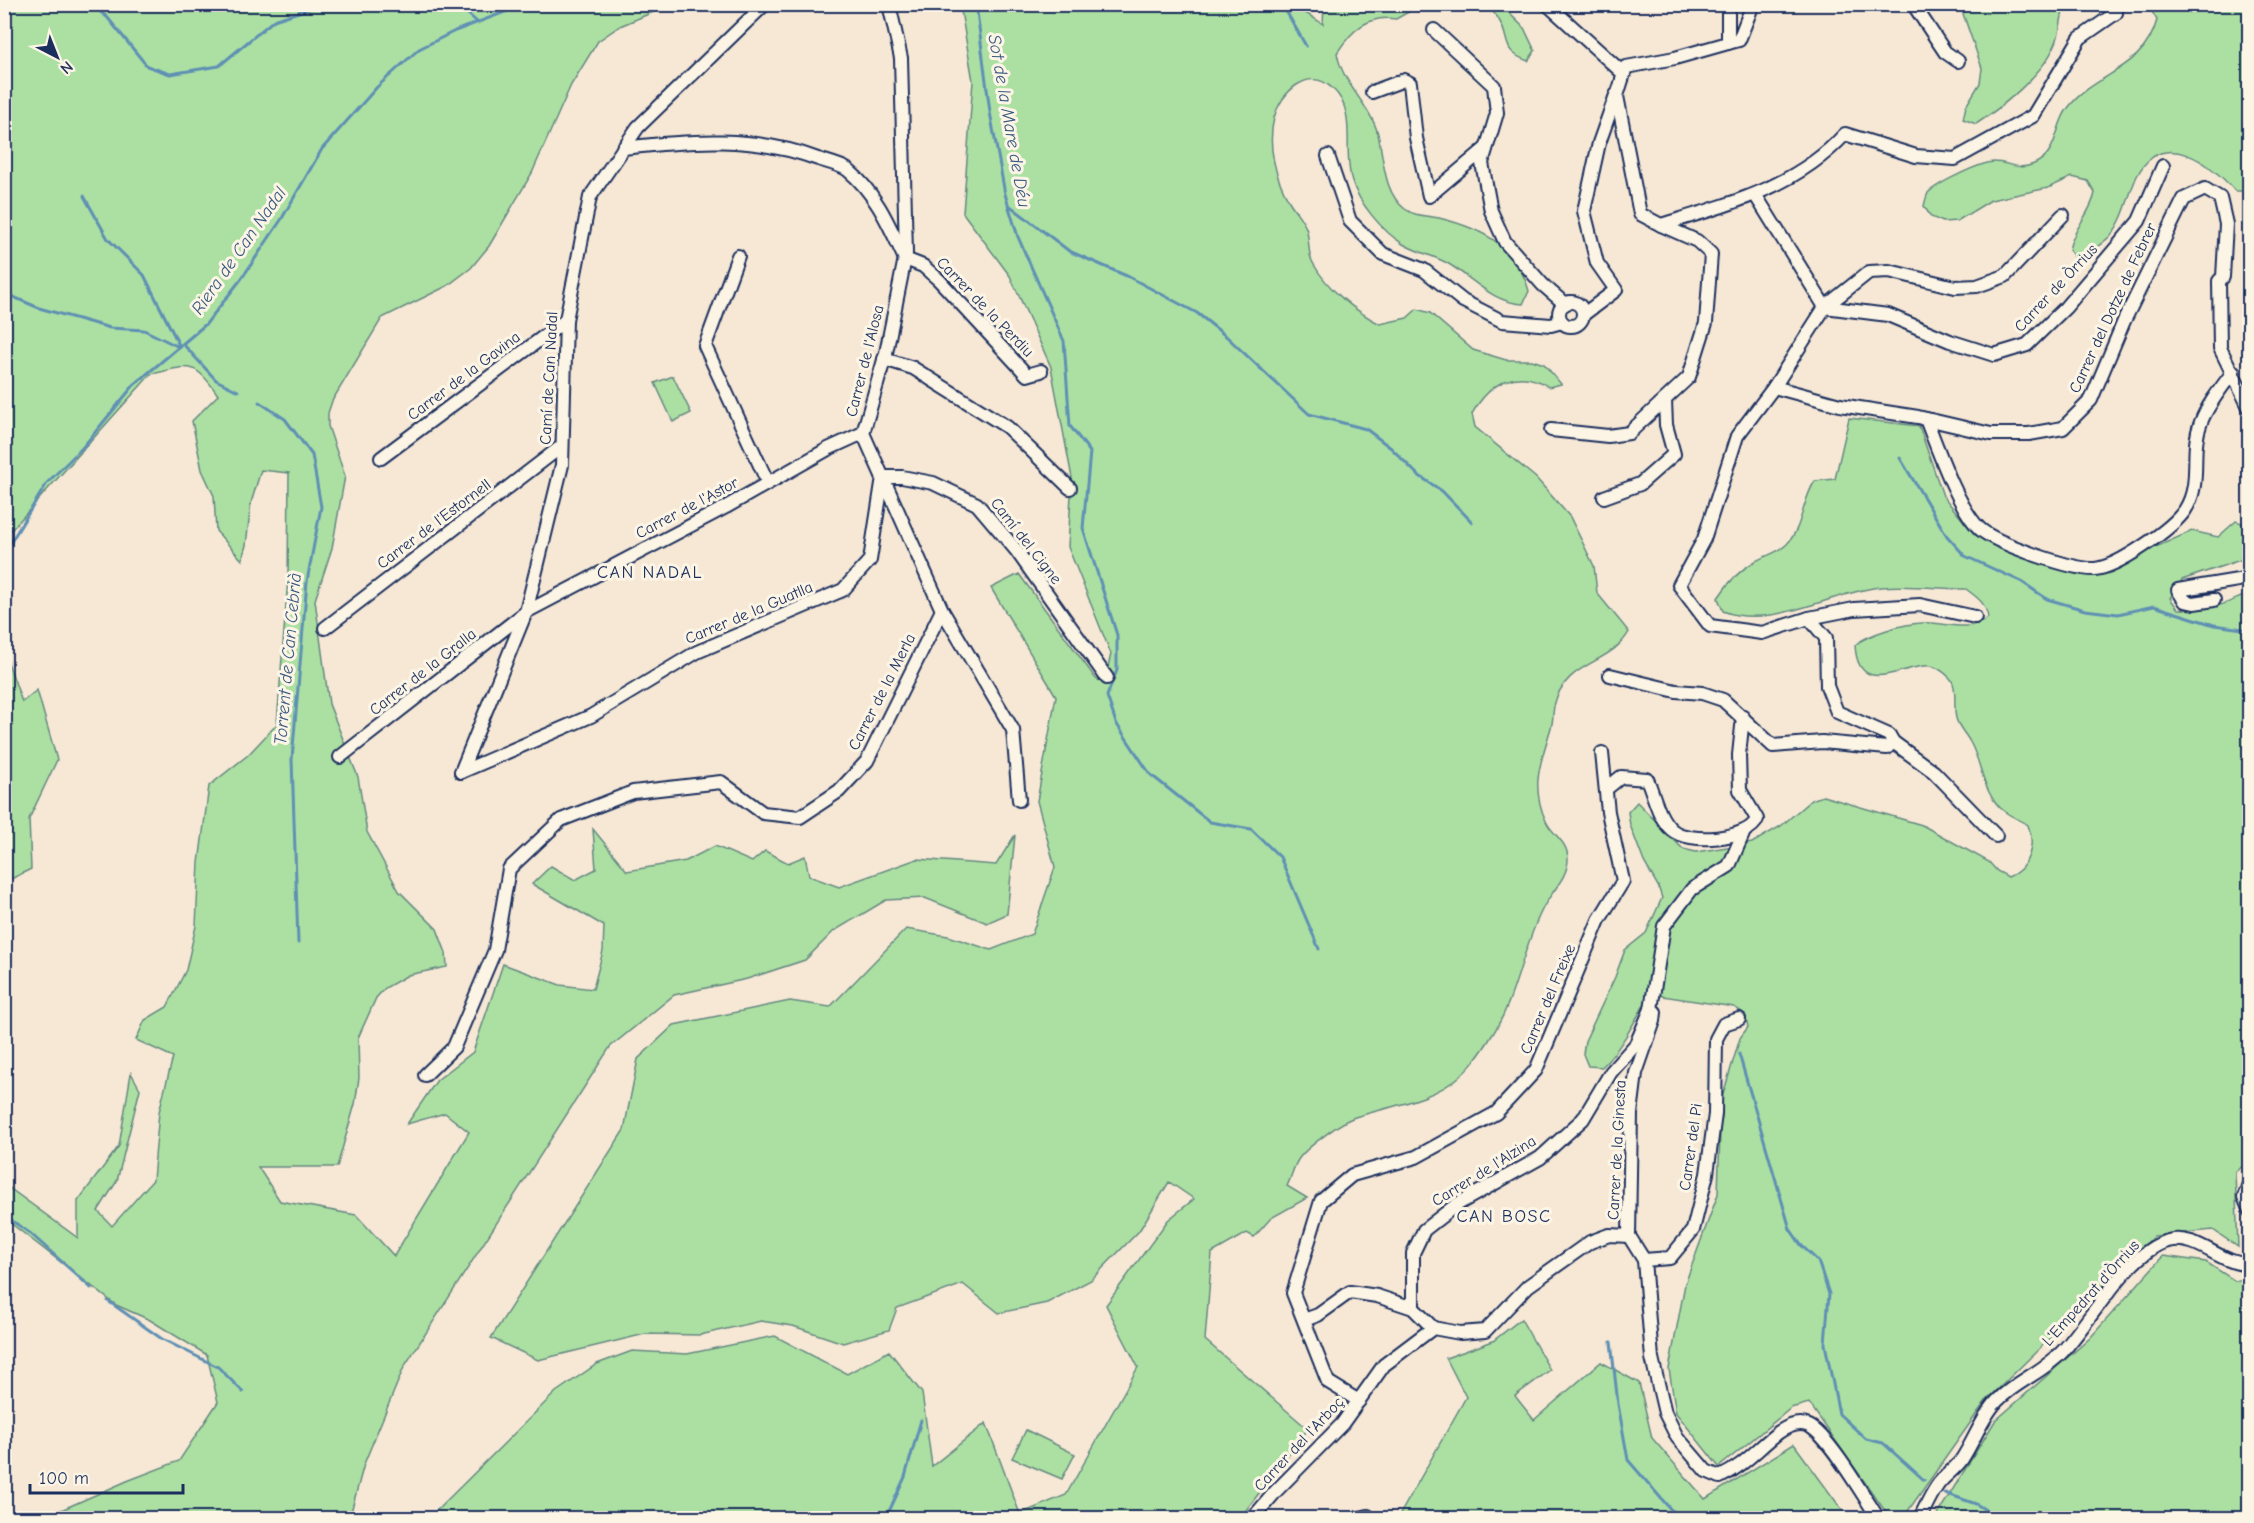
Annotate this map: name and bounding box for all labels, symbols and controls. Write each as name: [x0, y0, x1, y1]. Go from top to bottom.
north arrow: [27, 27, 87, 87]
water label: Sot de la Mare de Déu: [983, 33, 1035, 209]
text: N: [56, 57, 76, 78]
water label: Riera de Can Nadal: [187, 182, 291, 319]
street label: Carrer del Dotze de Febrer: [2066, 220, 2161, 396]
street label: Carrer de Òrrius: [2010, 239, 2102, 336]
street label: Carrer de la Perdiu: [933, 253, 1037, 361]
street label: Carrer de l'Alosa: [842, 303, 888, 419]
street label: Camí de Can Nadal: [537, 311, 561, 445]
street label: Carrer de la Gavina: [404, 328, 524, 424]
street label: Carrer de l'Astor: [633, 473, 742, 543]
street label: Carrer de l'Estornell: [374, 475, 494, 573]
street label: Camí del Cigne: [987, 494, 1065, 588]
district label: CAN NADAL: [597, 562, 703, 583]
water label: Torrent de Can Cebrià: [270, 572, 306, 746]
street label: Carrer de la Guatlla: [682, 578, 816, 648]
street label: Carrer de la Gralla: [366, 625, 480, 719]
street label: Carrer de la Merla: [845, 631, 919, 753]
street label: Carrer del Freixe: [1517, 941, 1579, 1057]
street label: Carrer de la Ginesta: [1604, 1080, 1630, 1220]
street label: Carrer del Pi: [1676, 1102, 1706, 1192]
street label: Carrer de l'Alzina: [1429, 1132, 1539, 1210]
district label: CAN BOSC: [1456, 1206, 1552, 1227]
street label: L'Empedrat d'Òrrius: [2038, 1235, 2144, 1350]
street label: Carrer del l'Arboç: [1251, 1393, 1348, 1495]
scale bar: [30, 1457, 183, 1495]
text: 100 m: [39, 1468, 89, 1489]

